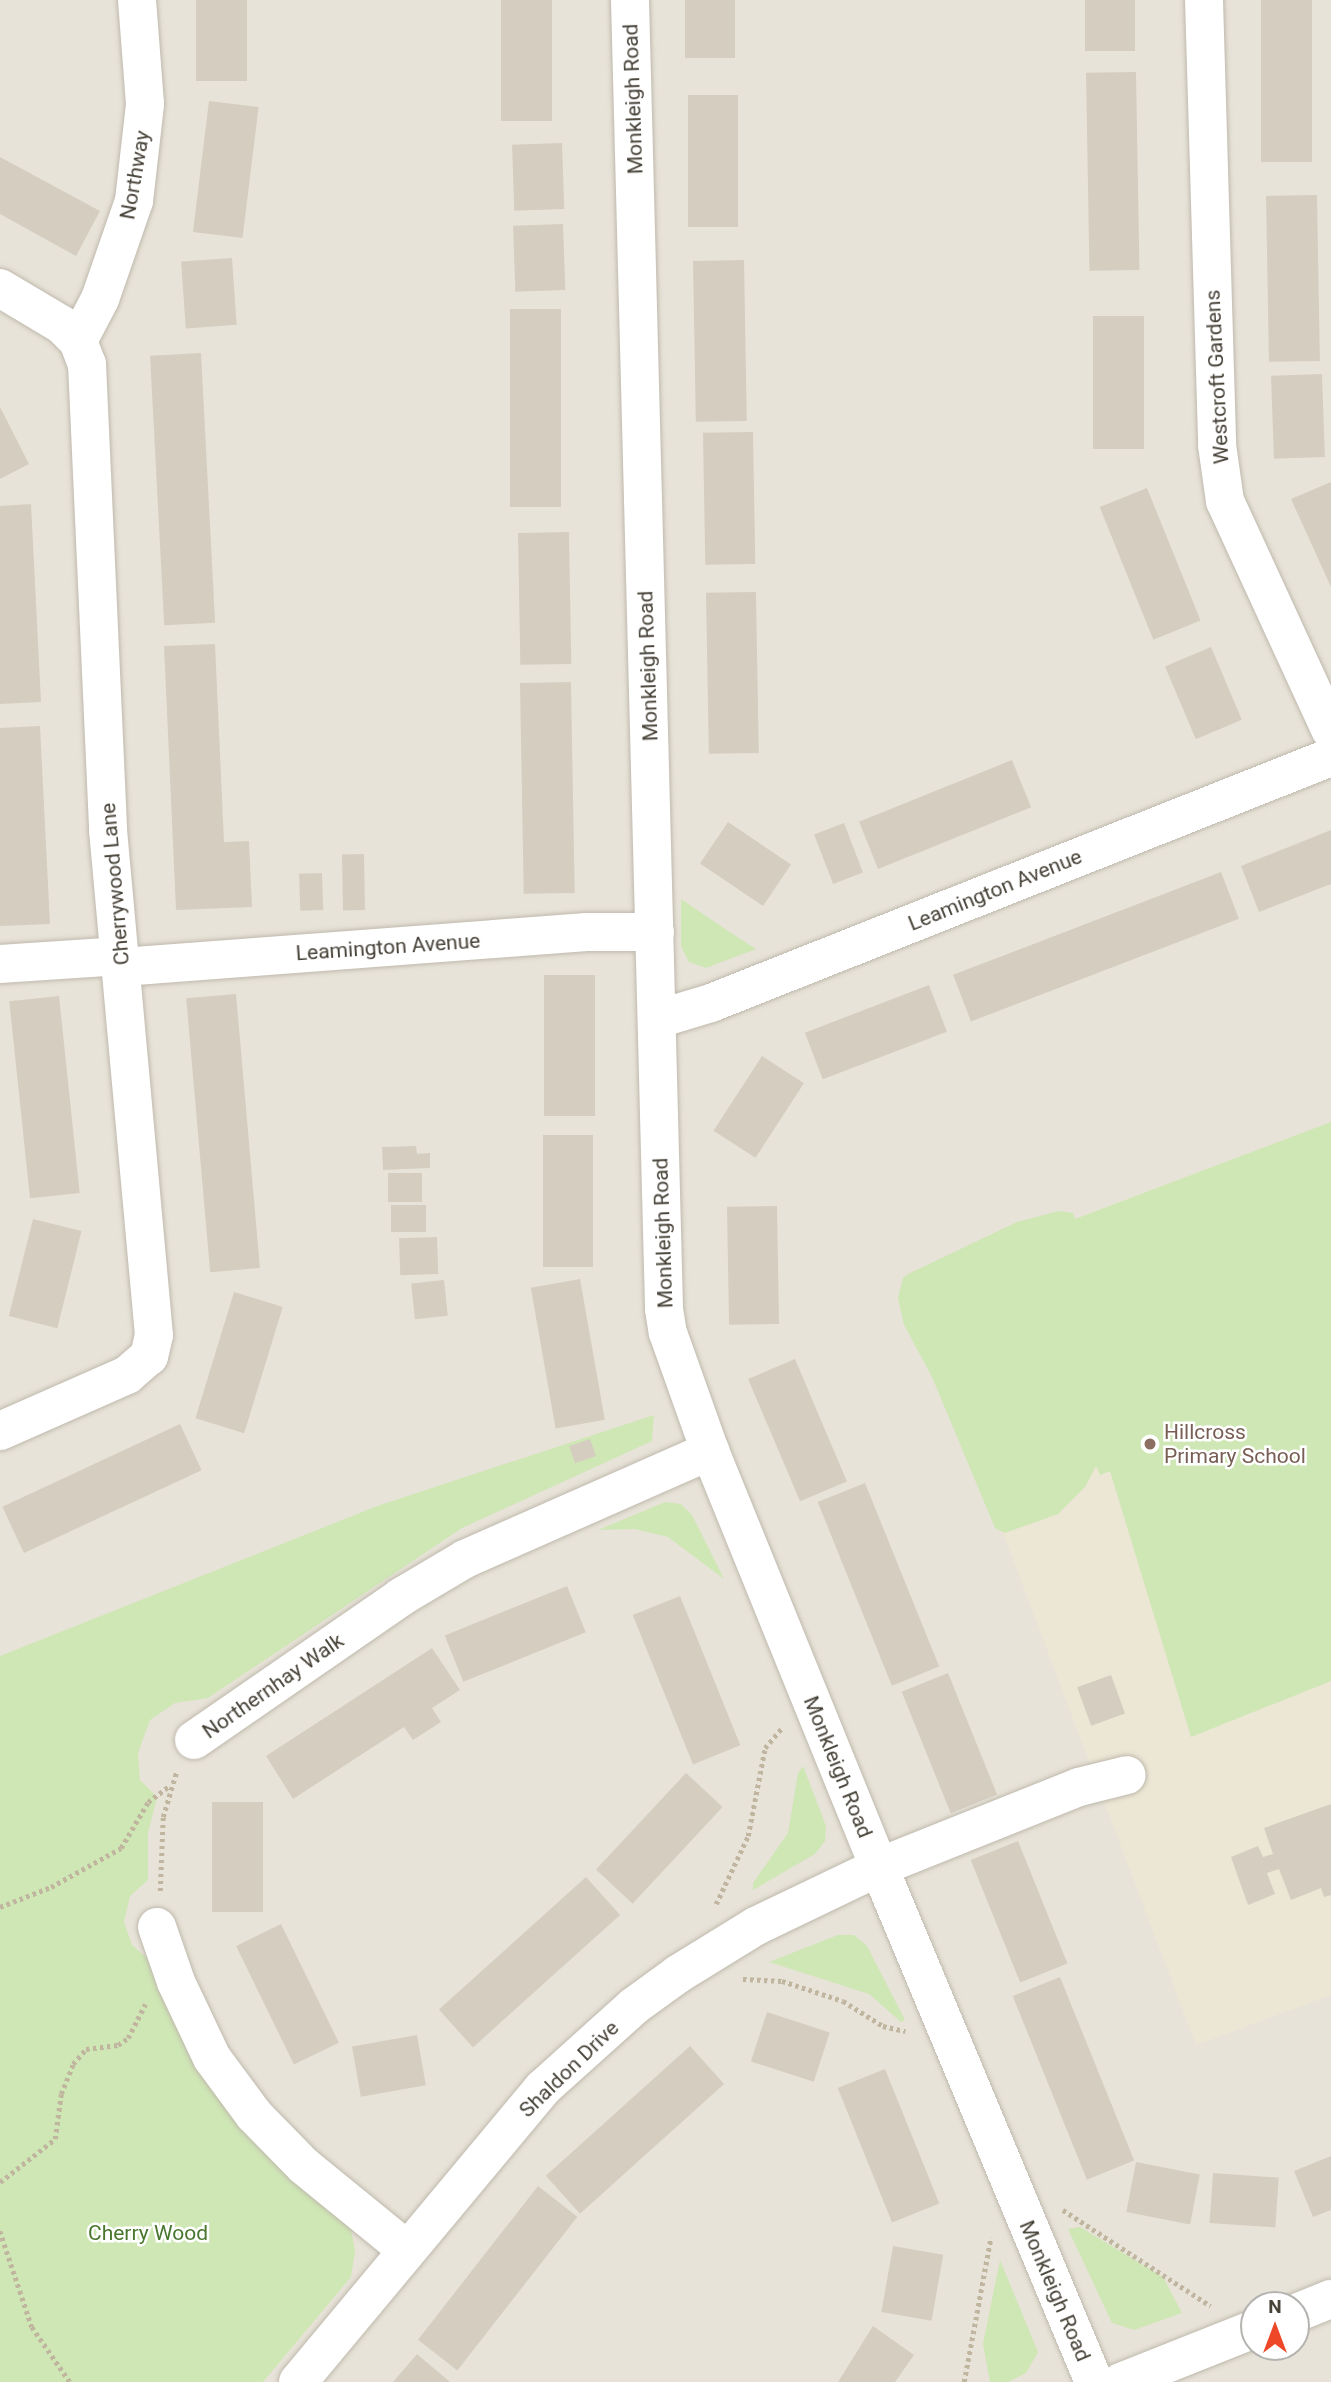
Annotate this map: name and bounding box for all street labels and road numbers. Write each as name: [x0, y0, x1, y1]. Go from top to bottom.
street label: Monkleigh Road: [618, 23, 648, 175]
street label: Northway: [115, 128, 155, 222]
street label: Westcroft Gardens: [1200, 289, 1234, 465]
street label: Monkleigh Road: [633, 590, 663, 742]
street label: Cherrywood Lane: [95, 802, 135, 966]
street label: Leamington Avenue: [905, 844, 1085, 936]
street label: Leamington Avenue: [295, 928, 481, 966]
street label: Monkleigh Road: [648, 1157, 678, 1309]
street label: Northernhay Walk: [198, 1628, 348, 1744]
street label: Monkleigh Road: [798, 1692, 878, 1842]
street label: Shaldon Drive: [514, 2015, 624, 2123]
street label: Monkleigh Road: [1014, 2217, 1096, 2365]

